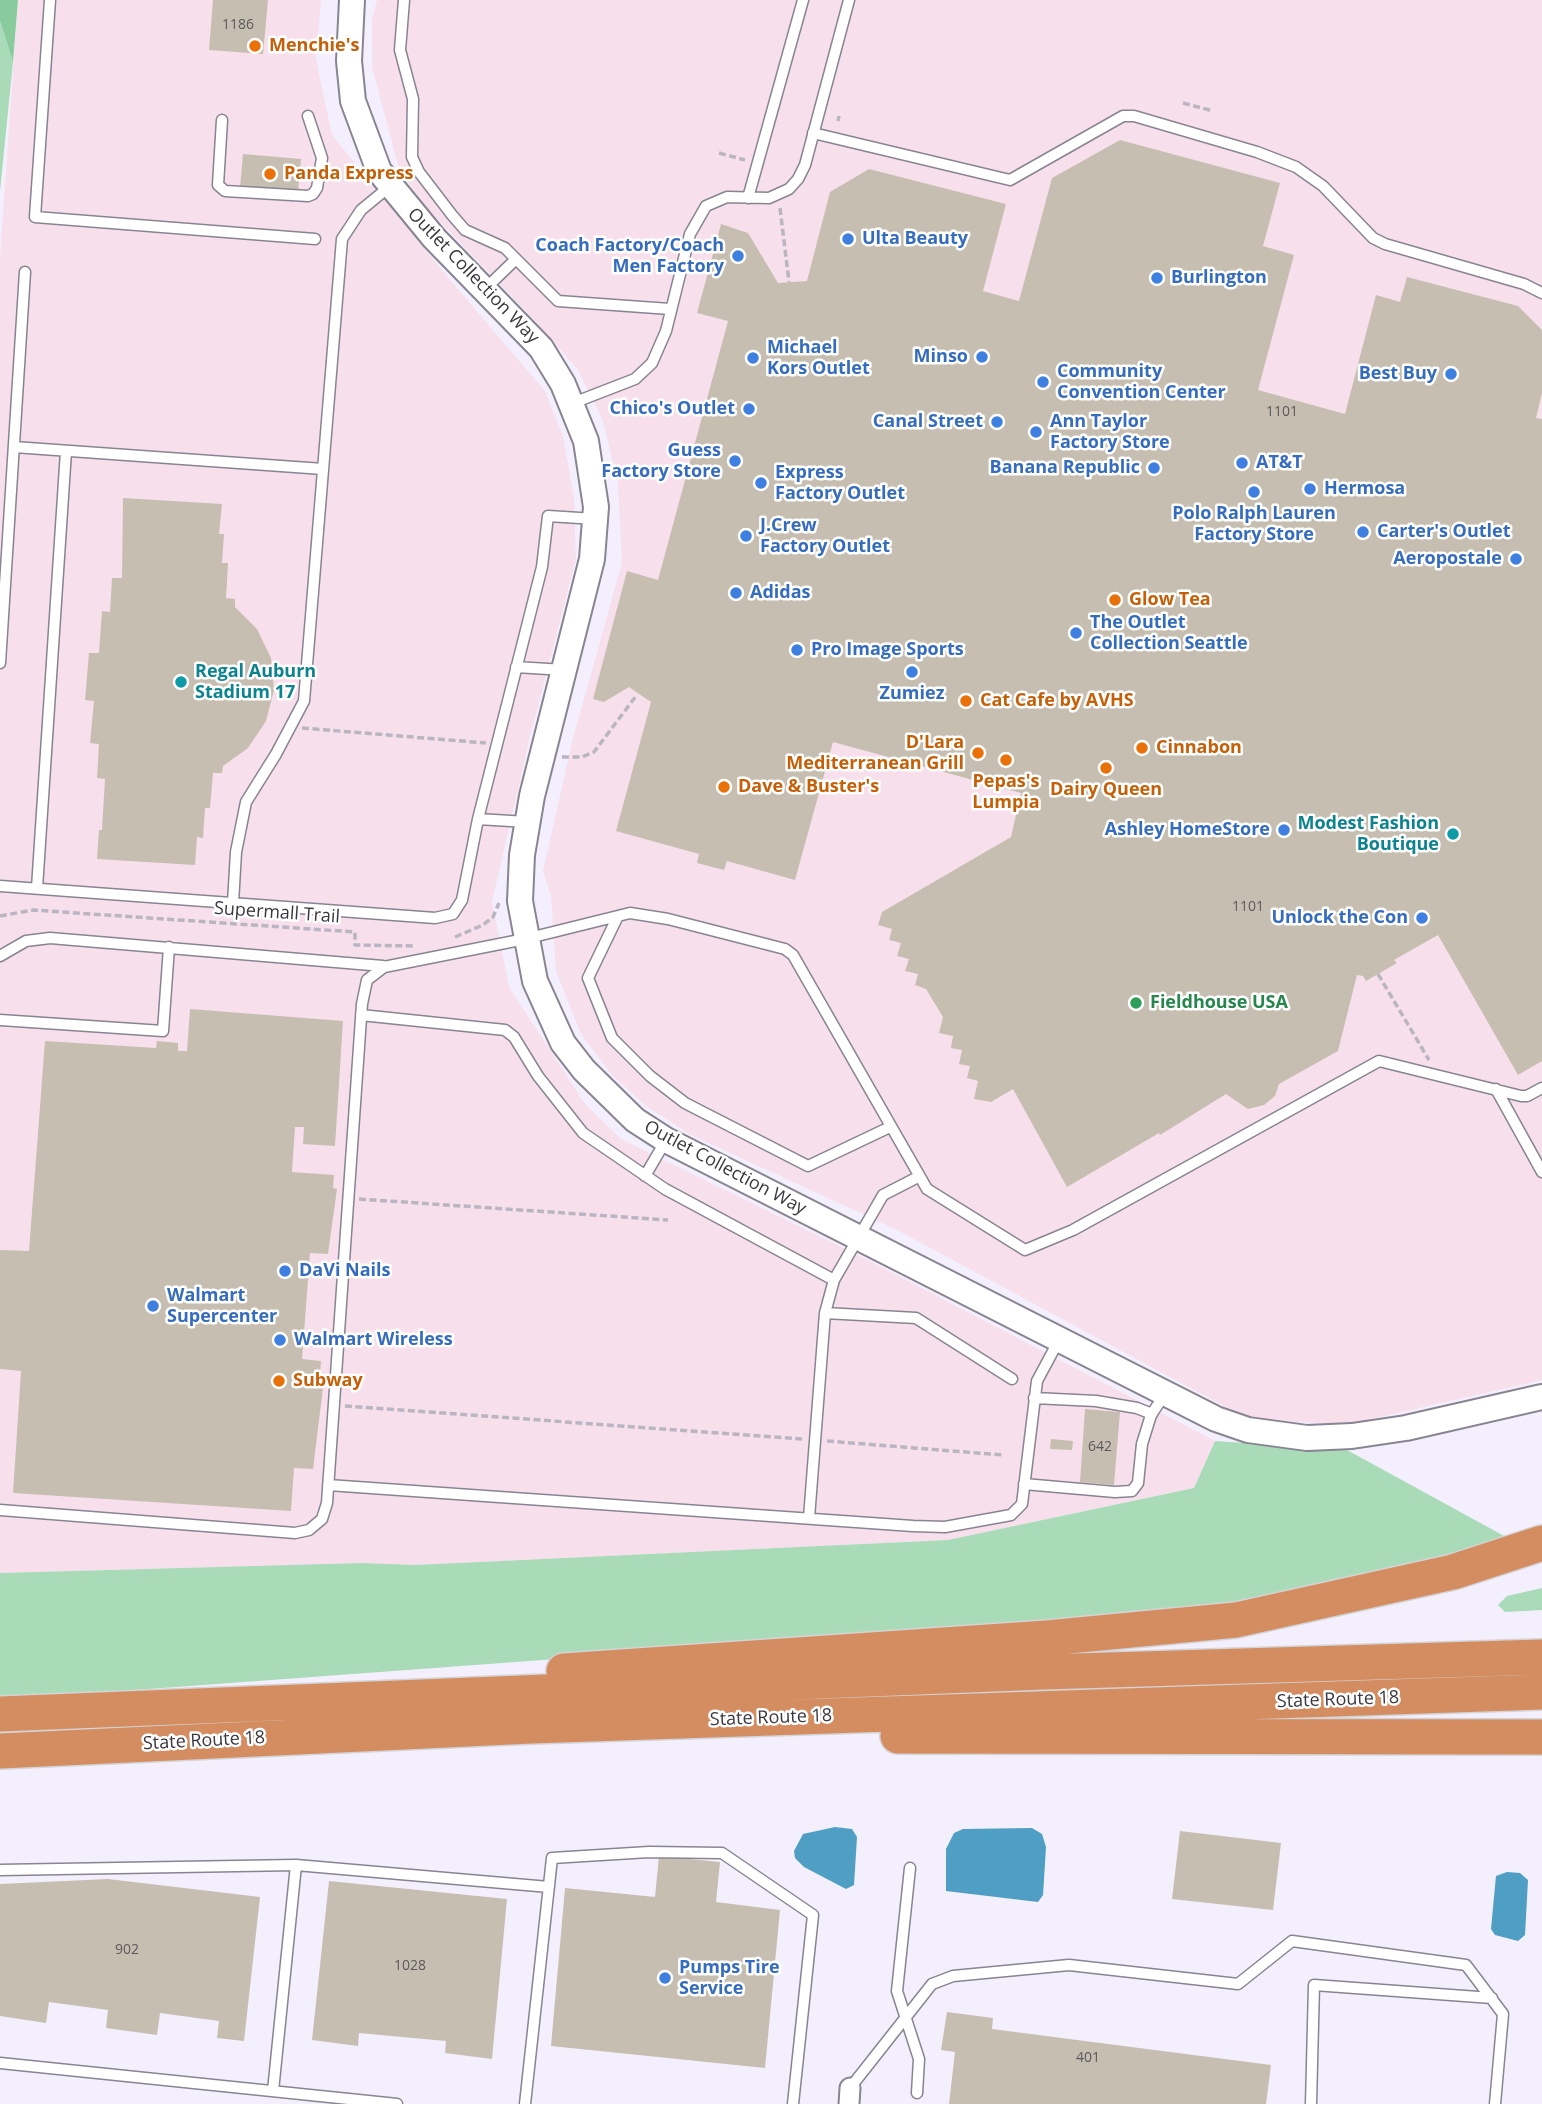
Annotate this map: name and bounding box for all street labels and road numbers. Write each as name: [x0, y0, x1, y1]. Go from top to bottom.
street label: Outlet Collection Way: [403, 204, 543, 348]
street label: Supermall Trail: [213, 898, 341, 928]
street label: Outlet Collection Way: [640, 1116, 810, 1220]
street label: State Route 18: [1277, 1687, 1399, 1713]
street label: State Route 18: [710, 1705, 832, 1731]
street label: State Route 18: [142, 1727, 266, 1755]

